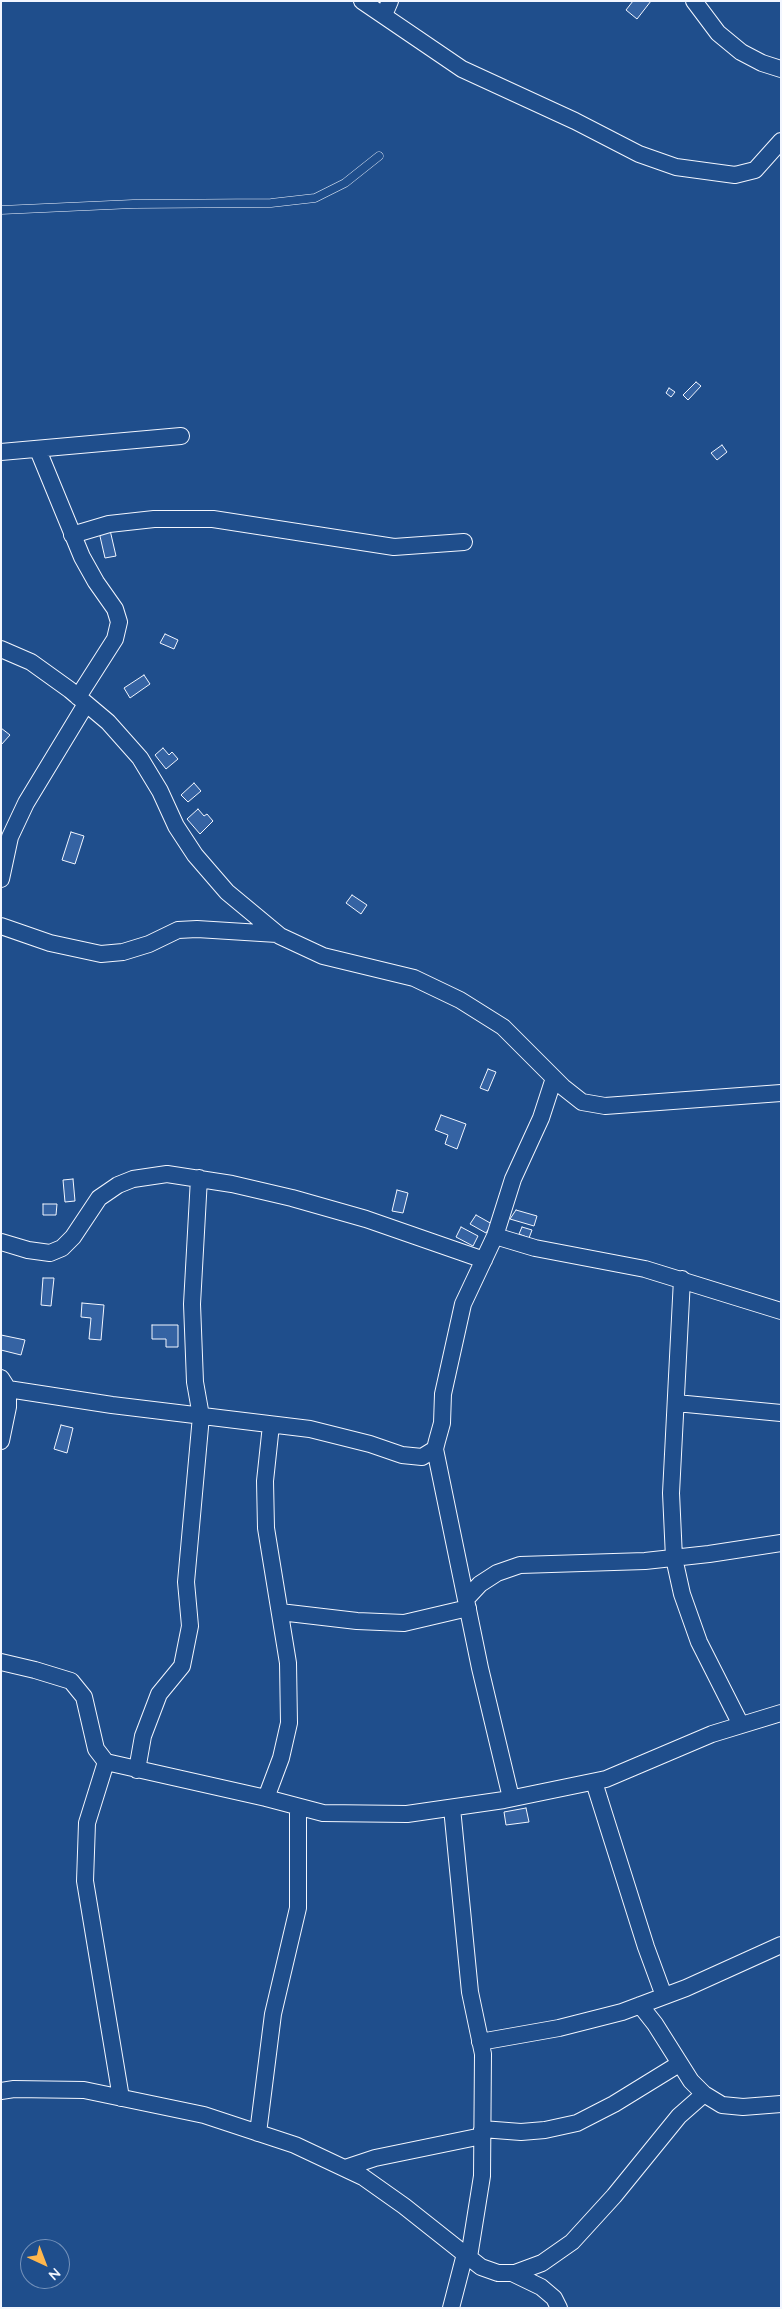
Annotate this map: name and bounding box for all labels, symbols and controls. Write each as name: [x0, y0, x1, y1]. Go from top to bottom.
north arrow: [20, 2239, 70, 2289]
text: N: [45, 2264, 64, 2284]

